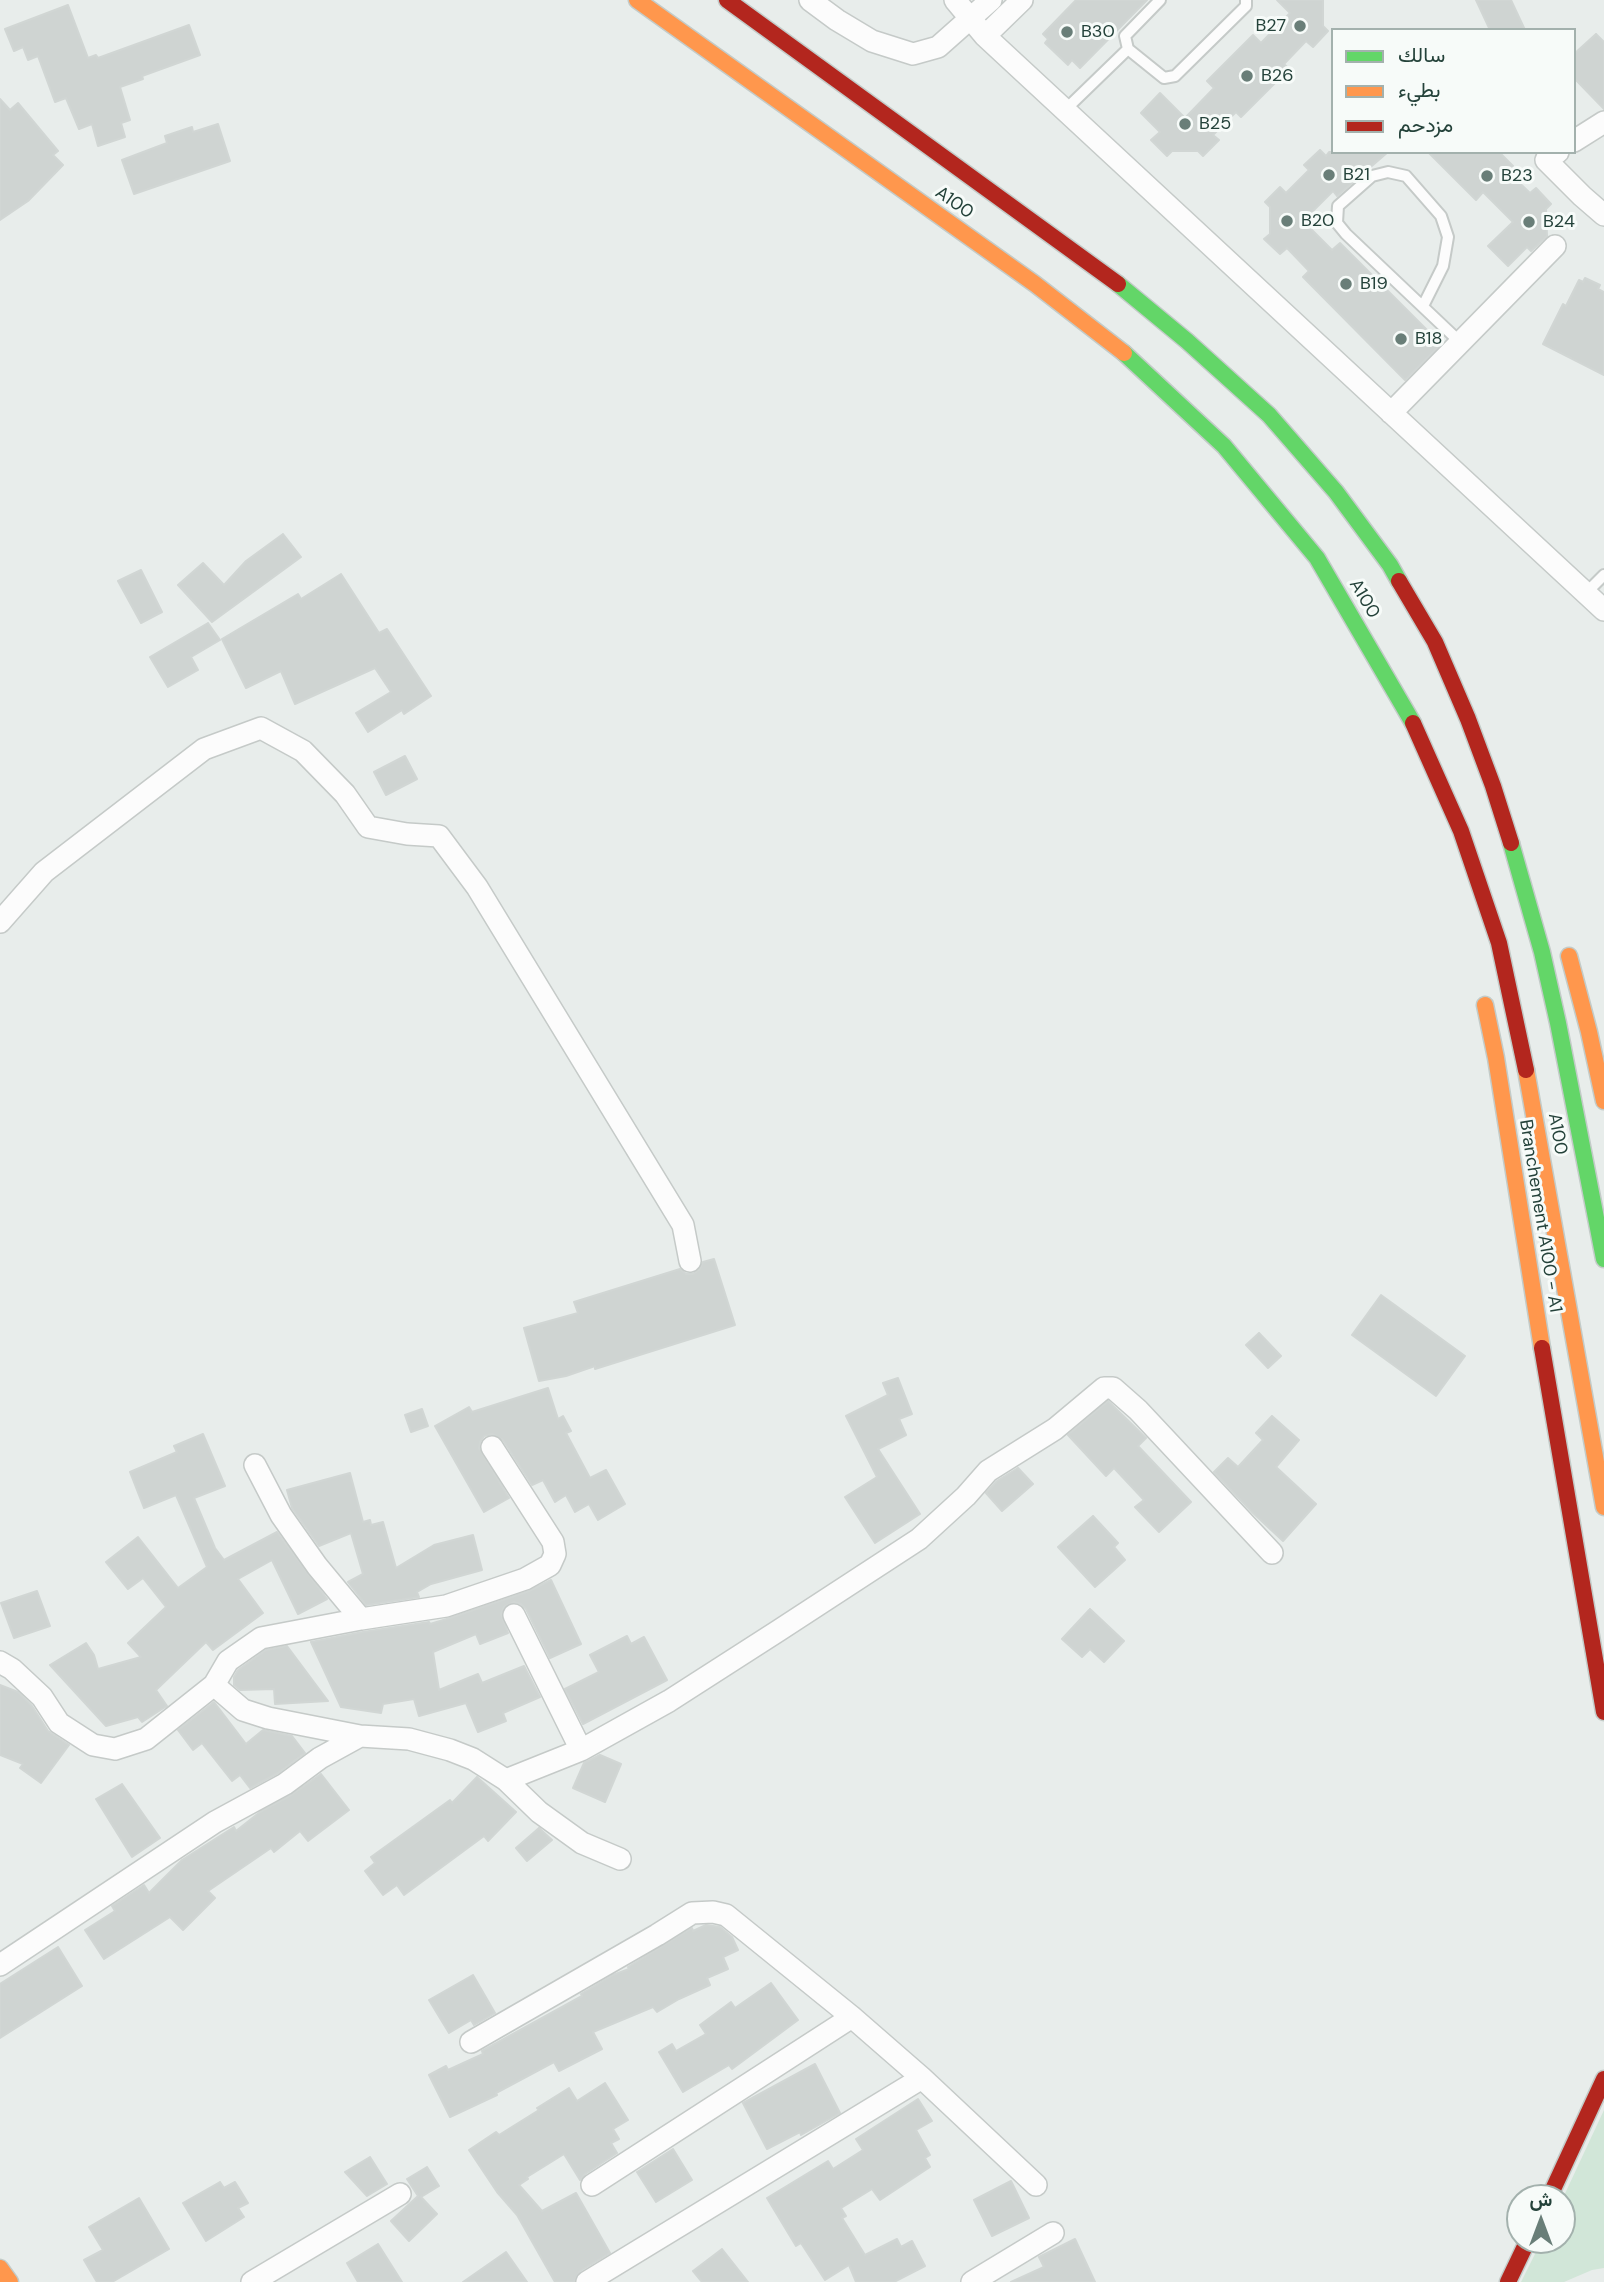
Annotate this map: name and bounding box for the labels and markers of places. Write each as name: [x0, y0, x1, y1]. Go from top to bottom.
place label: B27: [1255, 15, 1286, 37]
marker: B27: [1292, 18, 1308, 34]
place label: B30: [1081, 21, 1115, 43]
marker: B30: [1059, 24, 1075, 40]
place label: B26: [1261, 65, 1294, 87]
marker: B26: [1239, 68, 1255, 84]
place label: B25: [1199, 113, 1231, 135]
marker: B25: [1177, 116, 1193, 132]
place label: B21: [1343, 164, 1370, 186]
place label: B23: [1501, 165, 1533, 187]
marker: B21: [1321, 167, 1337, 183]
marker: B23: [1479, 168, 1495, 184]
place label: B20: [1301, 210, 1334, 232]
place label: B24: [1543, 211, 1575, 233]
marker: B20: [1279, 213, 1295, 229]
marker: B24: [1521, 214, 1537, 230]
place label: B19: [1360, 273, 1388, 295]
marker: B19: [1338, 276, 1354, 292]
place label: B18: [1415, 328, 1442, 350]
marker: B18: [1393, 331, 1409, 347]

